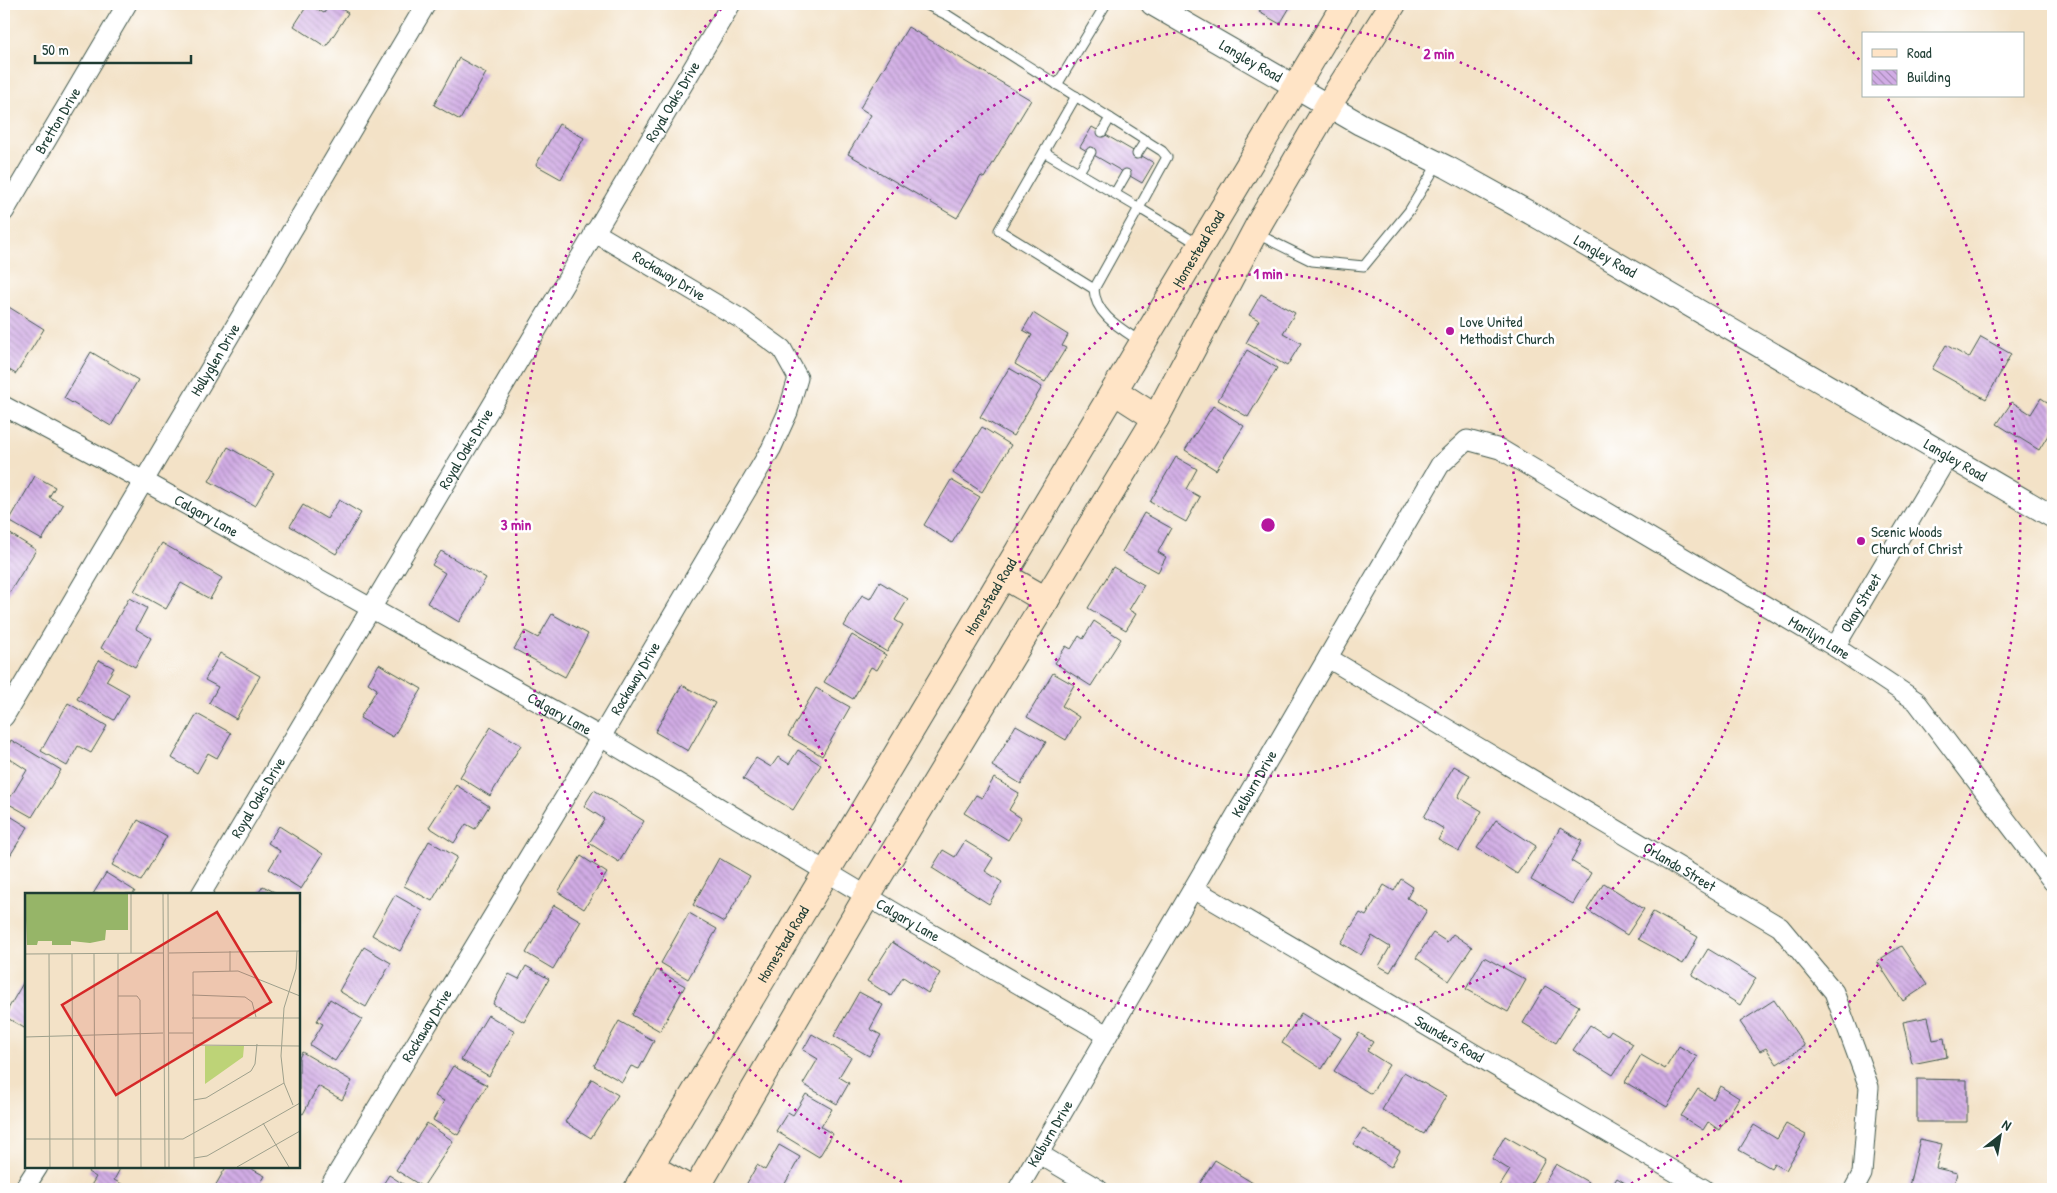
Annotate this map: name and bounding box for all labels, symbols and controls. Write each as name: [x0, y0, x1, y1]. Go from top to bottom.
scale bar: [35, 32, 191, 64]
legend: [1862, 32, 2024, 98]
street label: Langley Road: [1216, 34, 1286, 87]
text: 50 m: [42, 39, 69, 60]
text: Road: [1907, 42, 1932, 63]
text: 2 min: [1424, 43, 1455, 64]
street label: Royal Oaks Drive: [640, 57, 705, 146]
text: Building: [1907, 66, 1951, 87]
street label: Bretton Drive: [30, 83, 85, 158]
street label: Homestead Road: [1167, 206, 1229, 291]
street label: Langley Road: [1570, 229, 1641, 283]
street label: Rockaway Drive: [629, 246, 710, 306]
text: 1 min: [1253, 263, 1283, 284]
place label: Love United Methodist Church: [1460, 311, 1554, 349]
street label: Hollyglen Drive: [185, 319, 245, 400]
marker: Love United Methodist Church: [1444, 325, 1456, 337]
street label: Royal Oaks Drive: [433, 404, 498, 493]
street label: Langley Road: [1920, 433, 1991, 486]
street label: Calgary Lane: [170, 489, 242, 542]
text: 3 min: [501, 514, 531, 535]
centre of rings: [1259, 516, 1277, 534]
place label: Scenic Woods Church of Christ: [1871, 521, 1963, 559]
marker: Scenic Woods Church of Christ: [1855, 535, 1867, 547]
street label: Homestead Road: [959, 554, 1022, 639]
street label: Okay Street: [1835, 569, 1887, 636]
street label: Marilyn Lane: [1785, 611, 1855, 664]
street label: Rockaway Drive: [605, 638, 665, 719]
street label: Calgary Lane: [524, 687, 596, 740]
street label: Kelburn Drive: [1226, 746, 1282, 821]
street label: Royal Oaks Drive: [226, 753, 290, 842]
street label: Orlando Street: [1639, 837, 1721, 897]
inset map: [25, 893, 300, 1168]
street label: Calgary Lane: [872, 893, 944, 947]
street label: Homestead Road: [752, 902, 814, 986]
street label: Rockaway Drive: [396, 985, 457, 1066]
street label: Saunders Road: [1411, 1010, 1488, 1067]
street label: Kelburn Drive: [1022, 1096, 1078, 1171]
north arrow: [1974, 1110, 2024, 1160]
text: N: [1999, 1114, 2016, 1135]

